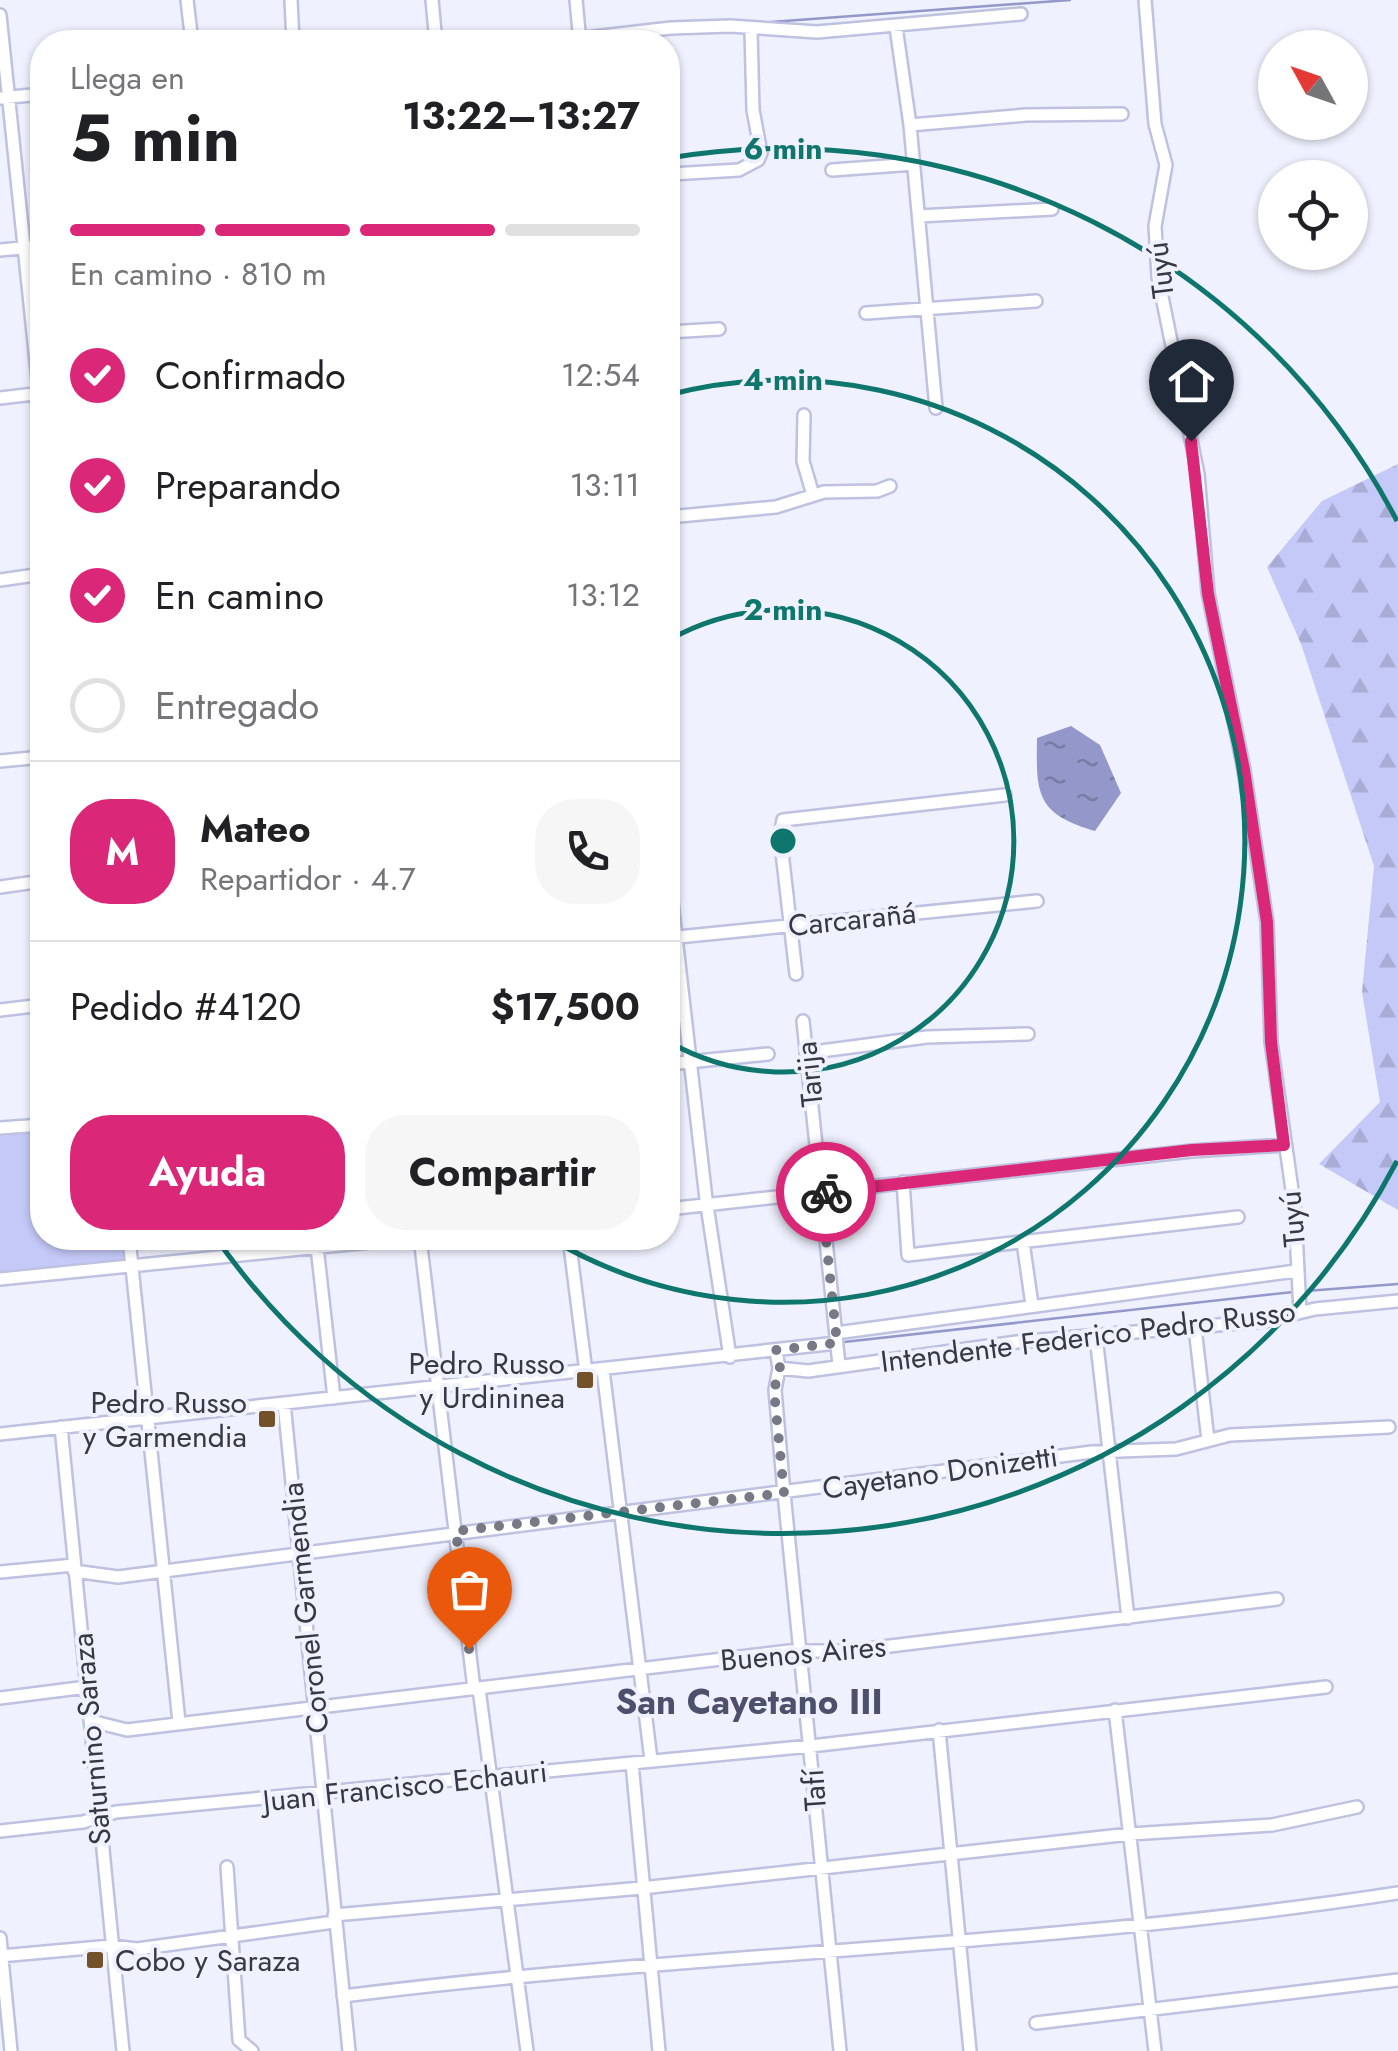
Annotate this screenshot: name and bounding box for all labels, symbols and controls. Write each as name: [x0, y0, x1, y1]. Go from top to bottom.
north arrow: [1258, 30, 1368, 140]
map controls: [1258, 30, 1368, 270]
text: Llega en: [70, 55, 185, 101]
text: 13:22–13:27: [402, 88, 640, 143]
text: 5 min: [70, 91, 240, 185]
text: 6 min: [743, 127, 823, 170]
button: locate: [1258, 160, 1368, 270]
street label: Tuyú: [1135, 239, 1185, 301]
text: En camino · 810 m: [70, 251, 327, 297]
pin: [1149, 339, 1234, 442]
icon: check: [70, 348, 125, 403]
text: Confirmado: [155, 348, 346, 403]
text: 12:54: [561, 352, 640, 398]
icon: home: [1164, 354, 1219, 409]
text: 4 min: [743, 358, 823, 401]
icon: check: [70, 458, 125, 513]
text: Preparando: [155, 458, 341, 513]
text: 13:11: [570, 462, 640, 508]
icon: check: [70, 568, 125, 623]
text: En camino: [155, 568, 324, 623]
text: 13:12: [566, 572, 640, 618]
text: 2 min: [744, 588, 822, 631]
text: Entregado: [155, 678, 319, 733]
button: phone: [535, 799, 640, 904]
text: Mateo: [200, 801, 311, 856]
centre of rings: [765, 823, 801, 859]
text: M: [106, 824, 139, 879]
text: Repartidor · 4.7: [200, 856, 416, 902]
street label: Carcarañá: [786, 891, 918, 947]
text: Pedido #4120: [70, 979, 301, 1034]
text: $17,500: [491, 979, 640, 1034]
street label: Tarija: [784, 1039, 834, 1109]
button: Ayuda: [70, 1115, 345, 1230]
button: Compartir: [365, 1115, 640, 1230]
courier: [776, 1142, 876, 1242]
icon: bike: [799, 1165, 854, 1220]
street label: Tuyú: [1268, 1189, 1316, 1249]
street label: Intendente Federico Pedro Russo: [878, 1289, 1298, 1383]
place label: Pedro Russo y Urdininea: [409, 1342, 565, 1419]
marker: Pedro Russo y Urdininea: [574, 1369, 596, 1391]
place label: Pedro Russo y Garmendia: [83, 1381, 247, 1458]
marker: Pedro Russo y Garmendia: [256, 1408, 278, 1430]
street label: Cayetano Donizetti: [820, 1434, 1060, 1510]
street label: Coronel Garmendia: [270, 1480, 340, 1736]
pin: [427, 1547, 512, 1650]
icon: bag: [442, 1562, 497, 1617]
street label: Buenos Aires: [718, 1624, 888, 1682]
street label: Saturnino Saraza: [60, 1631, 122, 1847]
district label: San Cayetano III: [615, 1677, 883, 1727]
street label: Juan Francisco Echauri: [257, 1750, 549, 1823]
street label: Tafí: [791, 1766, 837, 1812]
place label: Cobo y Saraza: [115, 1939, 300, 1982]
marker: Cobo y Saraza: [84, 1949, 106, 1971]

